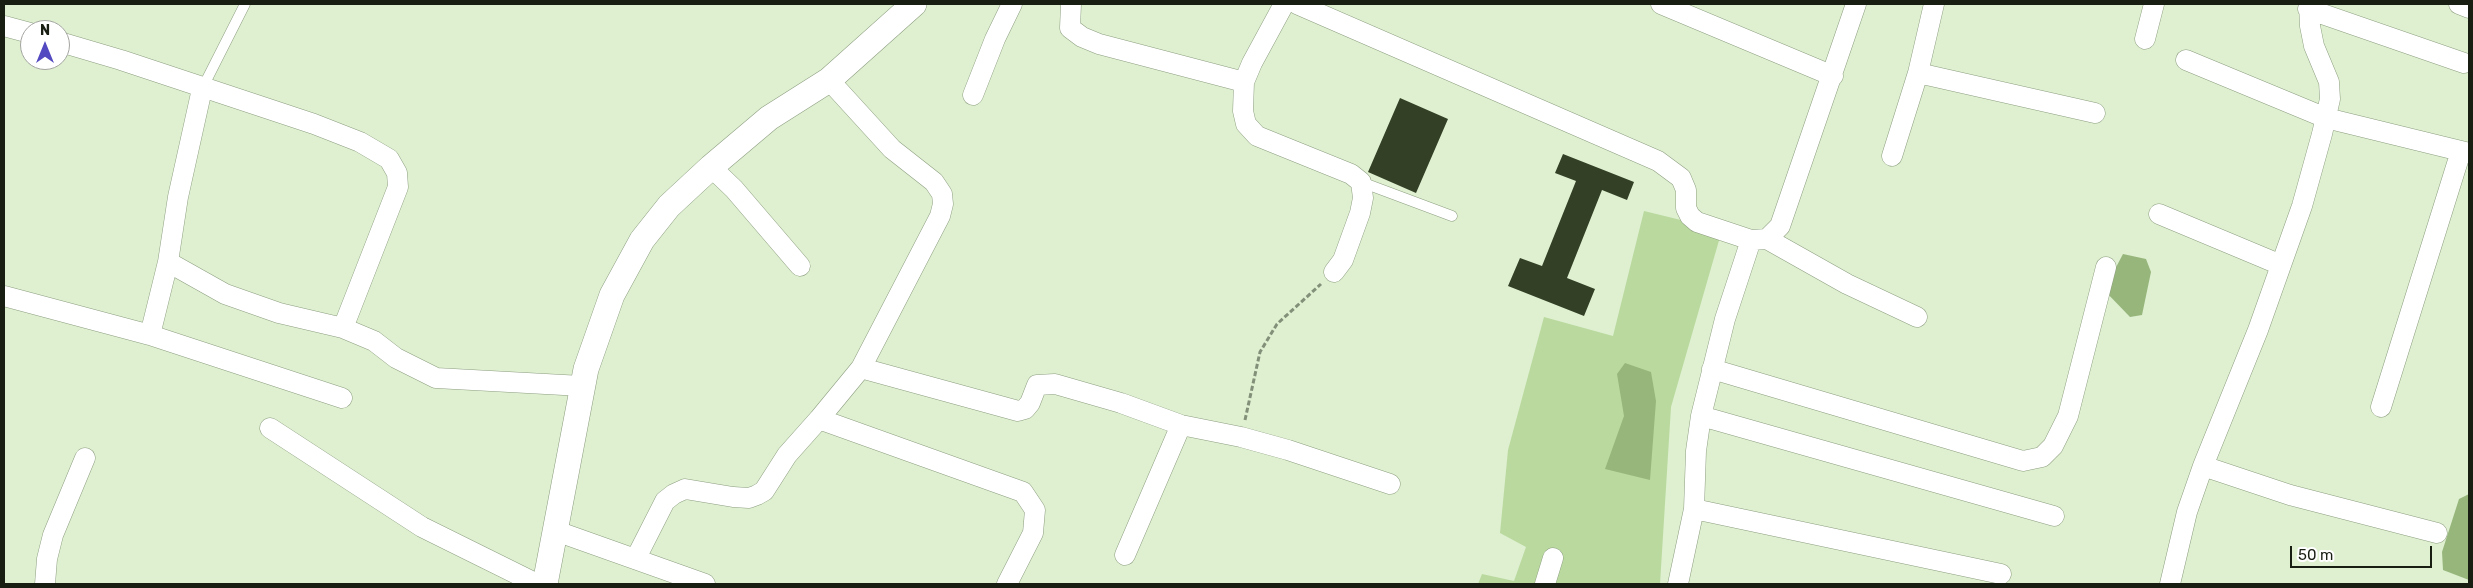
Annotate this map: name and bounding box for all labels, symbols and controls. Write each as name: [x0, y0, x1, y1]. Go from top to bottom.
north arrow: [20, 20, 70, 70]
text: N: [40, 22, 50, 39]
scale bar: [2293, 536, 2436, 568]
text: 50 m: [2298, 546, 2333, 564]

